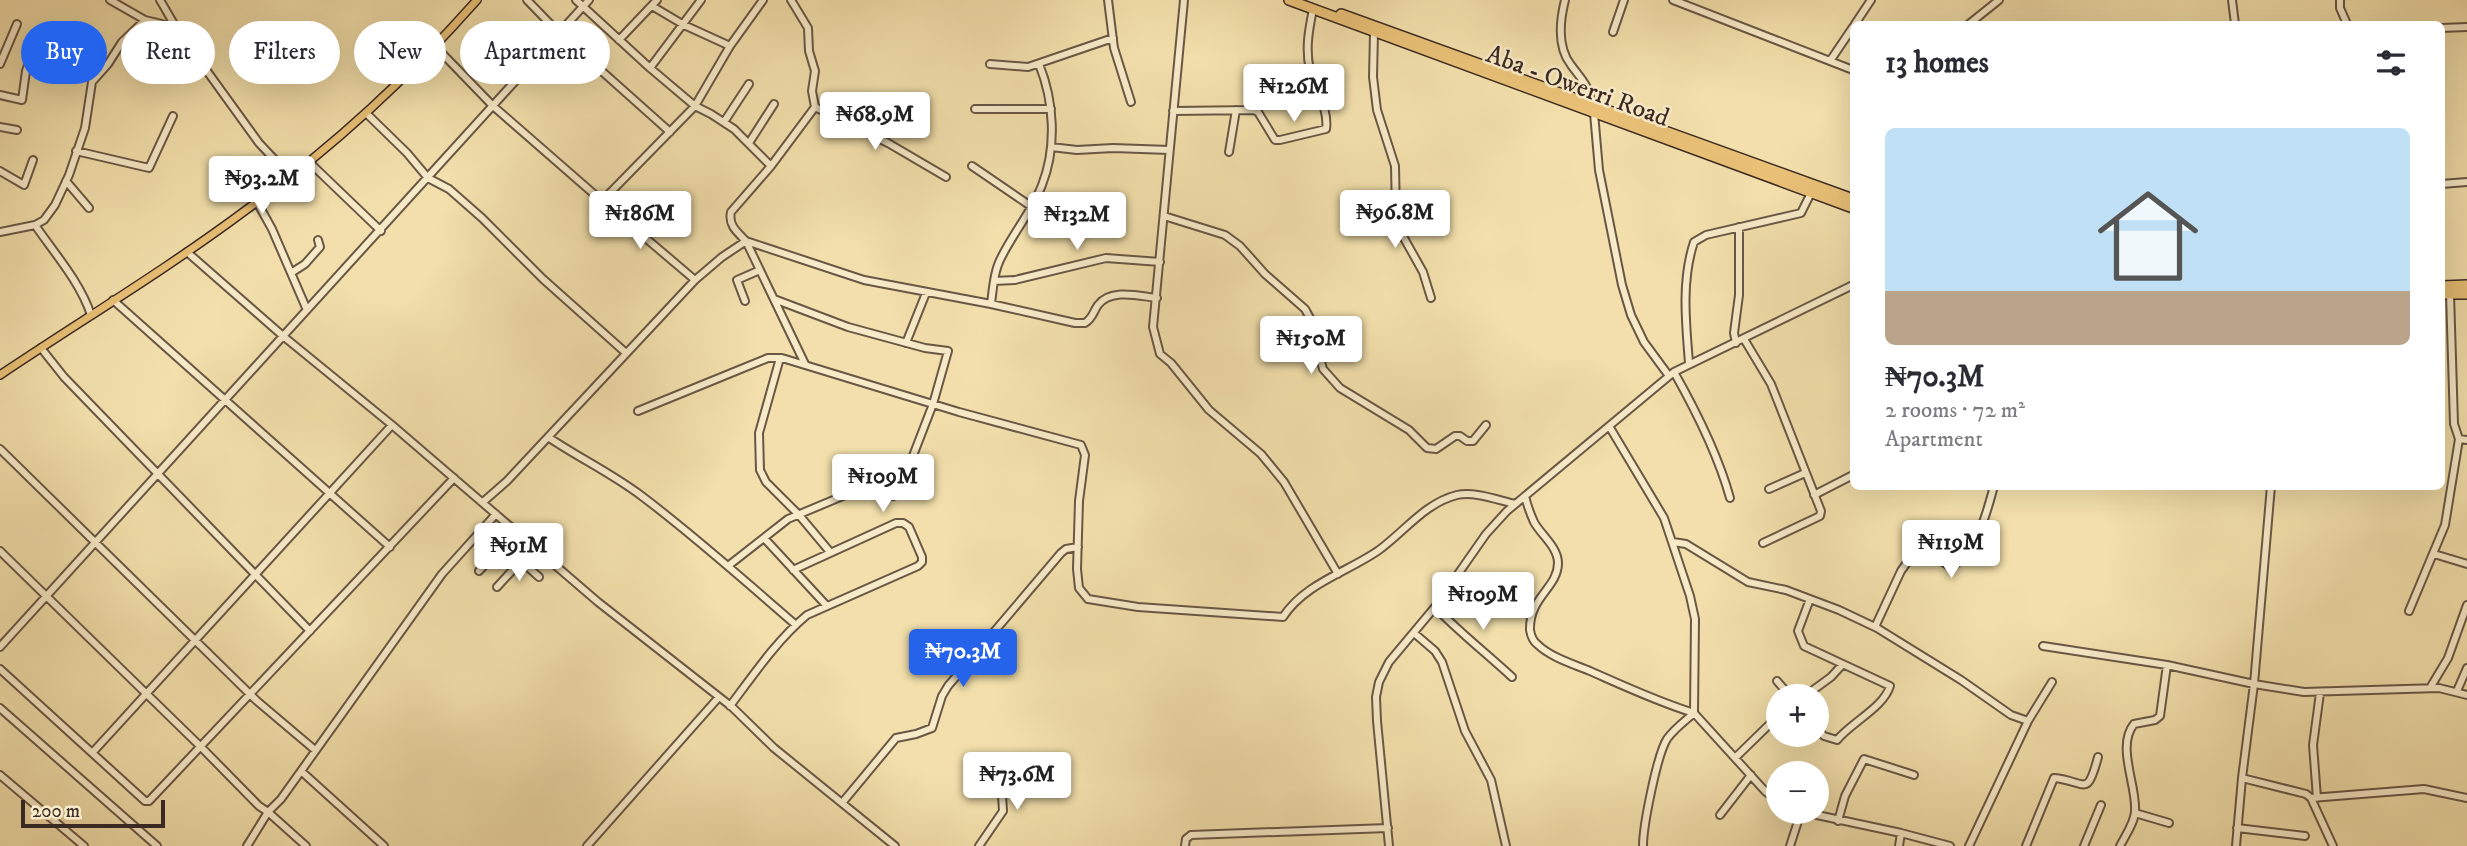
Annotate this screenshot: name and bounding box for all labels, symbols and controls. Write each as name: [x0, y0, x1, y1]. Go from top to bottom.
chip: Buy: [21, 21, 107, 84]
chip: Rent: [121, 21, 215, 84]
chip: Filters: [229, 21, 340, 84]
chip: New: [354, 21, 446, 84]
chip: Apartment: [460, 21, 610, 84]
street label: Aba - Owerri Road: [1481, 38, 1674, 135]
icon: filters: [2372, 44, 2410, 82]
text: 13 homes: [1885, 45, 1989, 82]
pin: ₦126M: [1245, 64, 1343, 124]
text: ₦126M: [1259, 72, 1329, 101]
pin: ₦68.9M: [818, 92, 932, 152]
text: ₦68.9M: [836, 100, 914, 129]
pin: ₦93.2M: [205, 156, 319, 216]
text: ₦93.2M: [225, 164, 299, 193]
icon: home: [2085, 173, 2211, 299]
pin: ₦96.8M: [1338, 190, 1452, 250]
pin: ₦186M: [591, 191, 689, 251]
pin: ₦132M: [1028, 192, 1126, 252]
text: ₦96.8M: [1356, 198, 1434, 227]
text: ₦186M: [605, 199, 675, 228]
text: ₦132M: [1044, 200, 1110, 229]
pin: ₦150M: [1262, 316, 1360, 376]
text: ₦150M: [1276, 324, 1346, 353]
text: ₦70.3M: [1885, 359, 1984, 396]
text: 2 rooms · 72 m²: [1885, 396, 2025, 425]
text: Apartment: [1885, 425, 1983, 454]
pin: ₦109M: [834, 454, 932, 514]
text: ₦109M: [848, 462, 918, 491]
pin: ₦119M: [1902, 520, 2000, 580]
pin: ₦91M: [478, 524, 560, 583]
text: ₦119M: [1918, 528, 1984, 557]
text: ₦91M: [490, 531, 548, 560]
pin: ₦109M: [1434, 572, 1532, 632]
text: ₦109M: [1448, 580, 1518, 609]
pin: ₦70.3M: [906, 630, 1020, 689]
text: ₦70.3M: [925, 637, 1001, 666]
map controls: [1766, 684, 1829, 824]
button: +: [1766, 684, 1829, 747]
pin: ₦73.6M: [960, 752, 1074, 812]
text: ₦73.6M: [979, 760, 1055, 789]
button: −: [1766, 761, 1829, 824]
scale bar: [21, 797, 164, 829]
text: 200 m: [32, 800, 80, 823]

